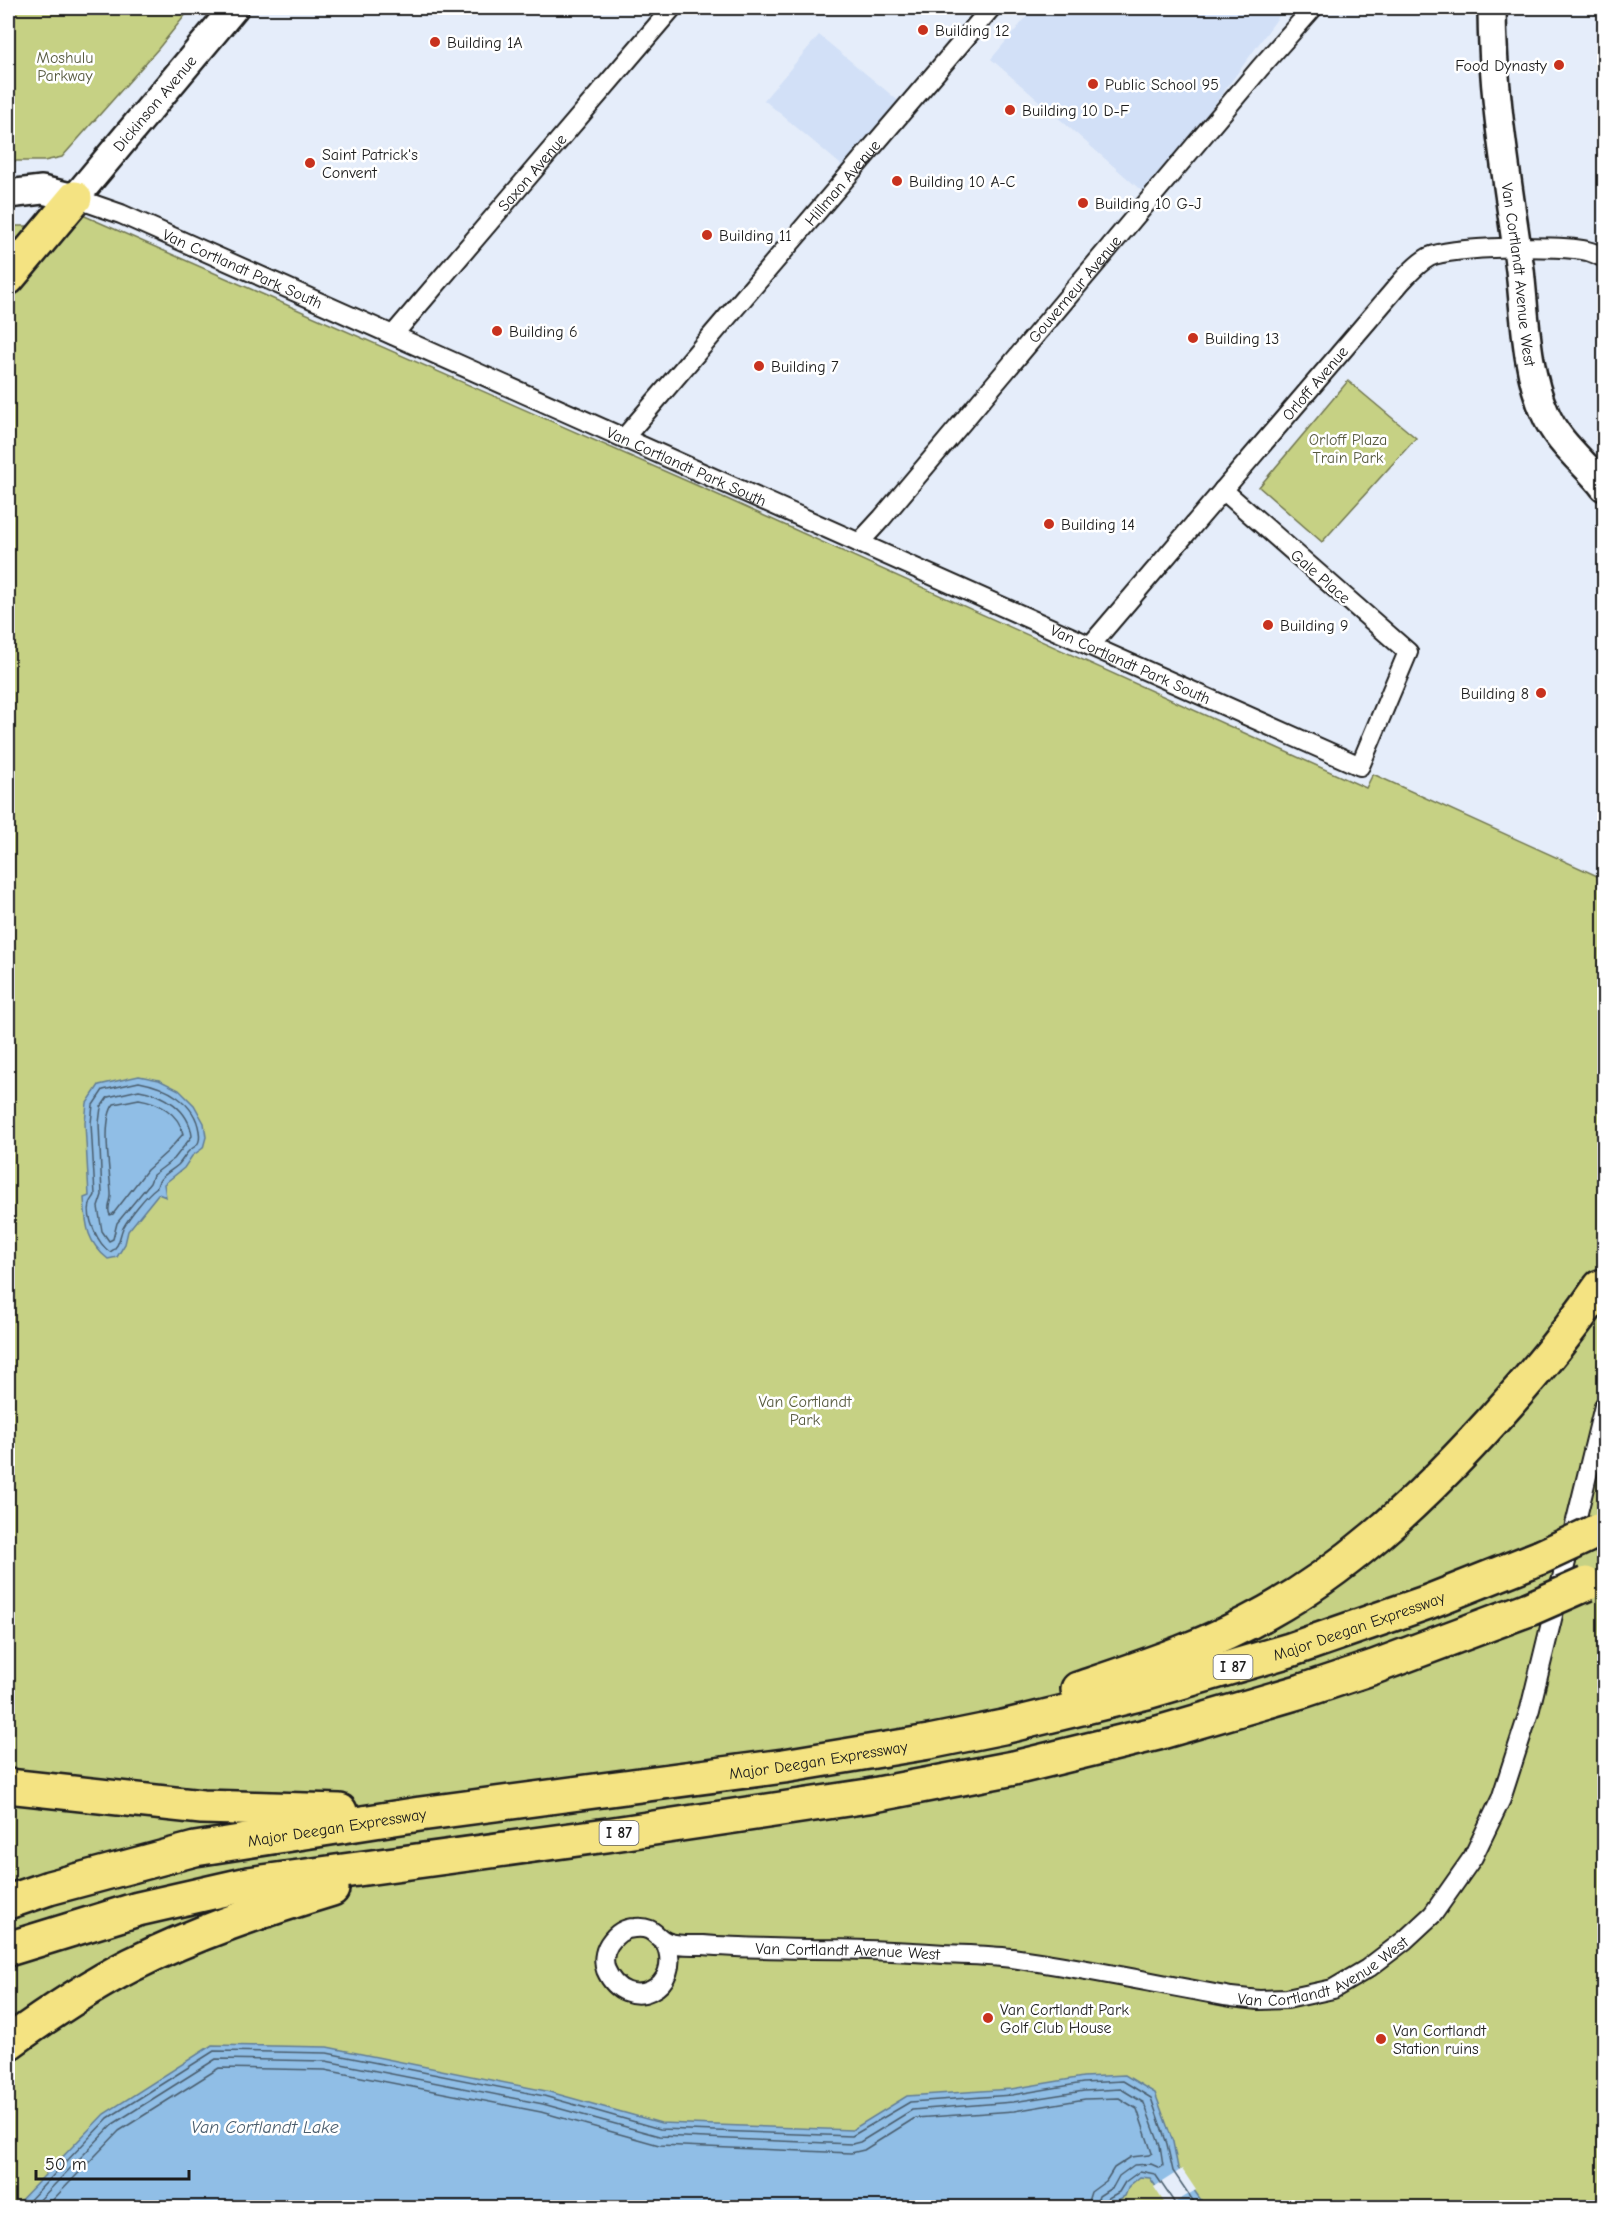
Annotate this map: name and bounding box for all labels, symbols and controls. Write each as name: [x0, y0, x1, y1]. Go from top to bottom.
place label: Building 12: [935, 22, 1010, 40]
marker: Building 12: [916, 23, 930, 37]
place label: Building 1A: [447, 34, 523, 52]
marker: Building 1A: [428, 35, 442, 49]
park label: Moshulu Parkway: [37, 49, 94, 85]
street label: Dickinson Avenue: [110, 52, 201, 155]
place label: Food Dynasty: [1455, 57, 1548, 75]
marker: Food Dynasty: [1552, 58, 1566, 72]
place label: Public School 95: [1105, 76, 1219, 94]
marker: Public School 95: [1086, 77, 1100, 91]
place label: Building 10 D-F: [1022, 102, 1130, 120]
marker: Building 10 D-F: [1003, 103, 1017, 117]
street label: Saxon Avenue: [495, 131, 571, 215]
street label: Hillman Avenue: [801, 137, 884, 230]
place label: Saint Patrick's Convent: [322, 146, 418, 182]
marker: Saint Patrick's Convent: [303, 156, 317, 170]
place label: Building 10 A-C: [909, 173, 1016, 191]
marker: Building 10 A-C: [890, 174, 904, 188]
street label: Van Cortlandt Avenue West: [1498, 182, 1539, 368]
place label: Building 10 G-J: [1095, 195, 1202, 213]
marker: Building 10 G-J: [1076, 196, 1090, 210]
street label: Van Cortlandt Park South: [160, 226, 325, 313]
place label: Building 11: [719, 227, 792, 245]
marker: Building 11: [700, 228, 714, 242]
street label: Gouverneur Avenue: [1025, 232, 1125, 347]
place label: Building 6: [509, 323, 578, 341]
marker: Building 6: [490, 324, 504, 338]
place label: Building 13: [1205, 330, 1279, 348]
marker: Building 13: [1186, 331, 1200, 345]
street label: Orloff Avenue: [1279, 343, 1352, 424]
place label: Building 7: [771, 358, 839, 376]
marker: Building 7: [752, 359, 766, 373]
street label: Van Cortlandt Park South: [604, 423, 769, 510]
park label: Orloff Plaza Train Park: [1309, 431, 1387, 467]
place label: Building 14: [1061, 516, 1135, 534]
marker: Building 14: [1042, 517, 1056, 531]
street label: Gale Place: [1287, 546, 1354, 608]
place label: Building 9: [1280, 617, 1349, 635]
marker: Building 9: [1261, 618, 1275, 632]
street label: Van Cortlandt Park South: [1047, 621, 1213, 708]
place label: Building 8: [1461, 685, 1529, 703]
marker: Building 8: [1534, 686, 1548, 700]
park label: Van Cortlandt Park: [759, 1393, 852, 1429]
street label: Major Deegan Expressway: [1271, 1588, 1448, 1664]
road number: I 87: [1214, 1655, 1252, 1679]
street label: Major Deegan Expressway: [728, 1738, 910, 1783]
street label: Major Deegan Expressway: [246, 1805, 428, 1851]
road number: I 87: [600, 1821, 638, 1845]
street label: Van Cortlandt Avenue West: [1237, 1933, 1412, 2010]
street label: Van Cortlandt Avenue West: [755, 1940, 941, 1964]
place label: Van Cortlandt Park Golf Club House: [1000, 2001, 1129, 2037]
marker: Van Cortlandt Park Golf Club House: [981, 2011, 995, 2025]
place label: Van Cortlandt Station ruins: [1393, 2022, 1486, 2058]
marker: Van Cortlandt Station ruins: [1374, 2032, 1388, 2046]
water label: Van Cortlandt Lake: [191, 2117, 339, 2138]
scale bar: [36, 2143, 189, 2181]
text: 50 m: [45, 2154, 87, 2175]

